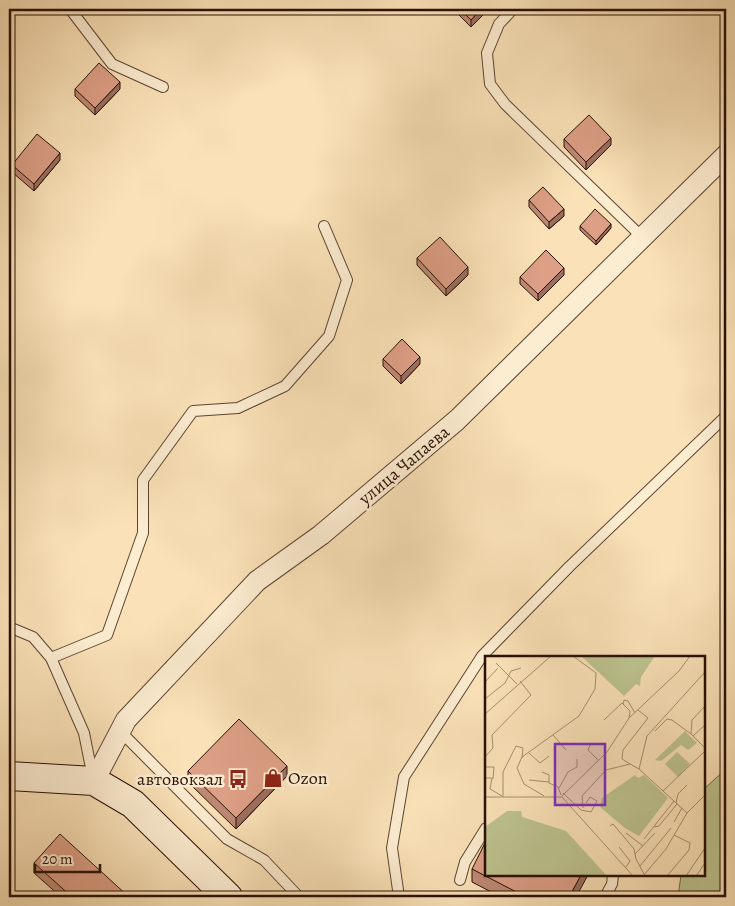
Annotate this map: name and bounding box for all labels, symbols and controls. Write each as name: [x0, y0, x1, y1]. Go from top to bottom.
street label: улица Чапаева: [353, 419, 455, 511]
inset map: [485, 656, 705, 876]
place label: Ozon: [288, 766, 328, 790]
place label: автовокзал: [137, 767, 223, 791]
shop icon: Ozon: [262, 767, 284, 789]
bus stop icon: автовокзал: [227, 768, 249, 790]
scale bar: [35, 841, 100, 873]
text: 20 m: [42, 849, 73, 869]

